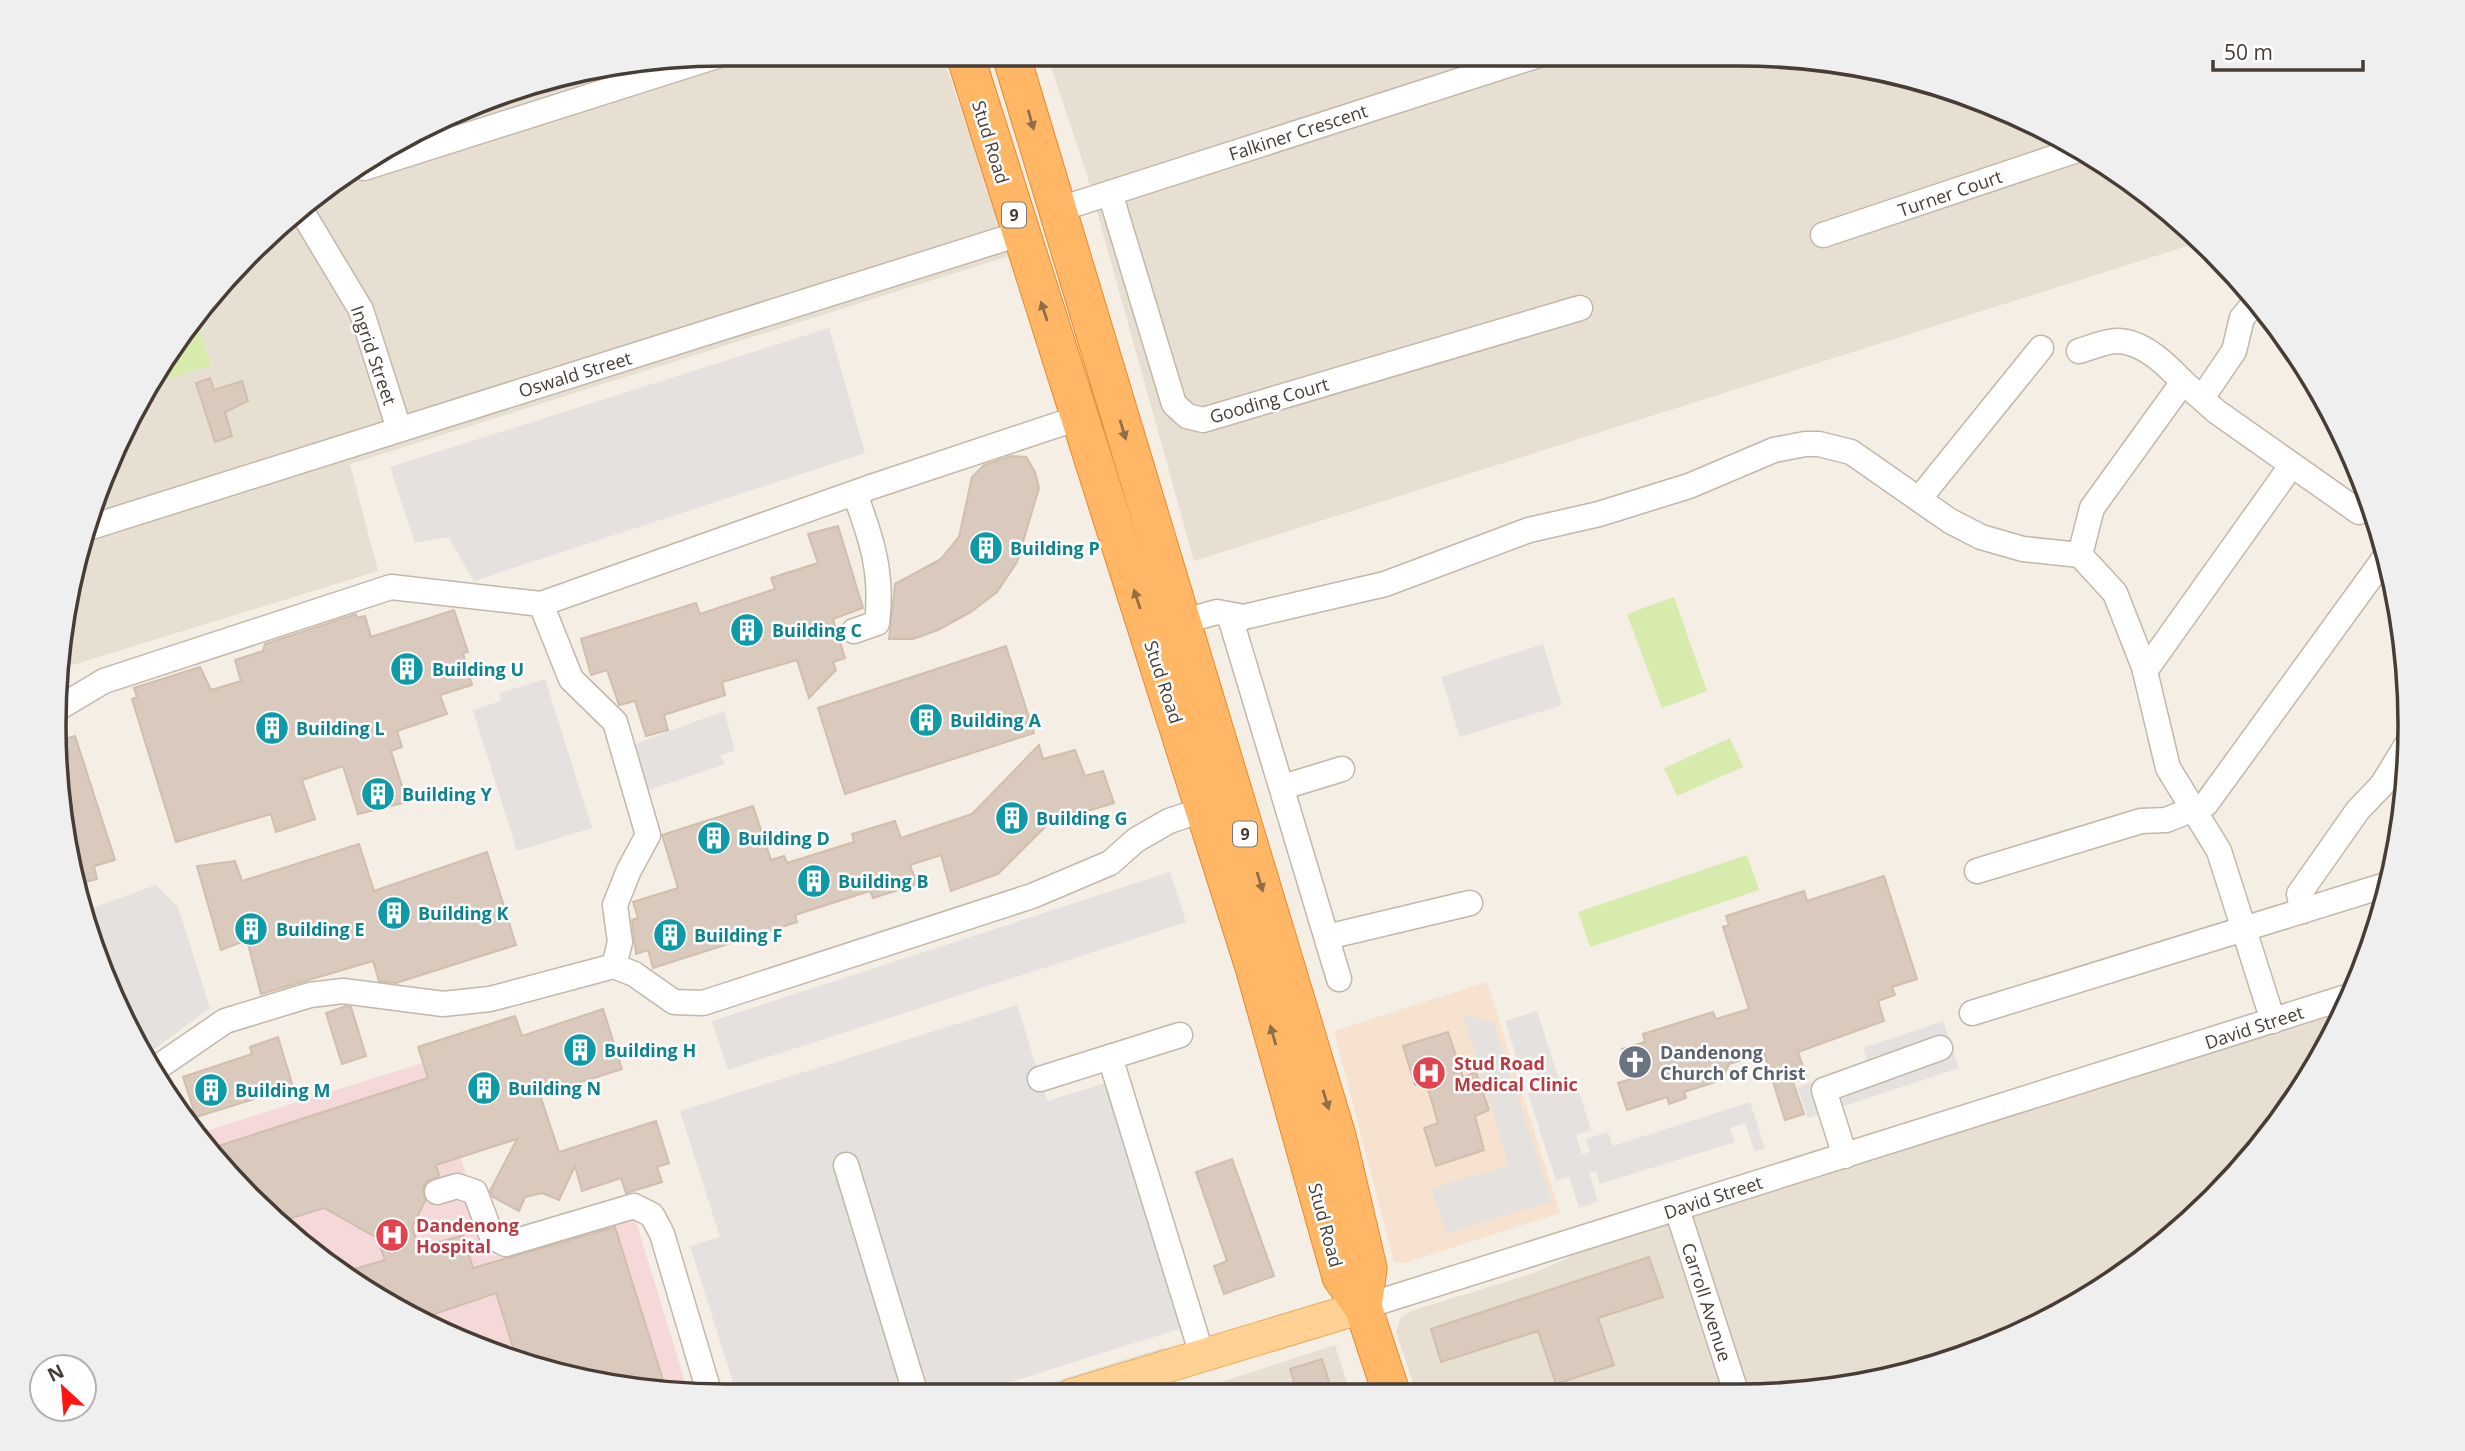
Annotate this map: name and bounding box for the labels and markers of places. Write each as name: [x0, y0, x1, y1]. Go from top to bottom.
building icon: Building P: [967, 529, 1005, 567]
place label: Building P: [1010, 536, 1100, 560]
building icon: Building C: [728, 611, 766, 649]
place label: Building C: [772, 618, 862, 642]
building icon: Building U: [388, 650, 426, 688]
place label: Building U: [432, 657, 524, 681]
building icon: Building A: [907, 701, 945, 739]
place label: Building A: [950, 708, 1041, 732]
building icon: Building L: [253, 709, 291, 747]
place label: Building L: [296, 716, 385, 740]
building icon: Building Y: [359, 775, 397, 813]
place label: Building Y: [402, 782, 492, 806]
building icon: Building G: [993, 799, 1031, 837]
place label: Building G: [1036, 806, 1128, 830]
building icon: Building D: [695, 819, 733, 857]
place label: Building D: [738, 826, 830, 850]
building icon: Building B: [795, 862, 833, 900]
place label: Building B: [838, 869, 929, 893]
building icon: Building K: [375, 894, 413, 932]
place label: Building K: [418, 901, 508, 925]
building icon: Building E: [232, 910, 270, 948]
building icon: Building F: [651, 916, 689, 954]
place label: Building E: [276, 917, 365, 941]
place label: Building F: [694, 923, 782, 947]
building icon: Building H: [561, 1031, 599, 1069]
place label: Building H: [604, 1038, 696, 1062]
place label: Dandenong Church of Christ: [1660, 1040, 1806, 1085]
church icon: Dandenong Church of Christ: [1616, 1043, 1654, 1081]
place label: Stud Road Medical Clinic: [1454, 1051, 1578, 1096]
hospital icon: Stud Road Medical Clinic: [1410, 1054, 1448, 1092]
building icon: Building N: [465, 1069, 503, 1107]
building icon: Building M: [192, 1071, 230, 1109]
place label: Building N: [508, 1076, 601, 1100]
place label: Building M: [235, 1078, 330, 1102]
place label: Dandenong Hospital: [416, 1213, 519, 1258]
hospital icon: Dandenong Hospital: [373, 1216, 411, 1254]

